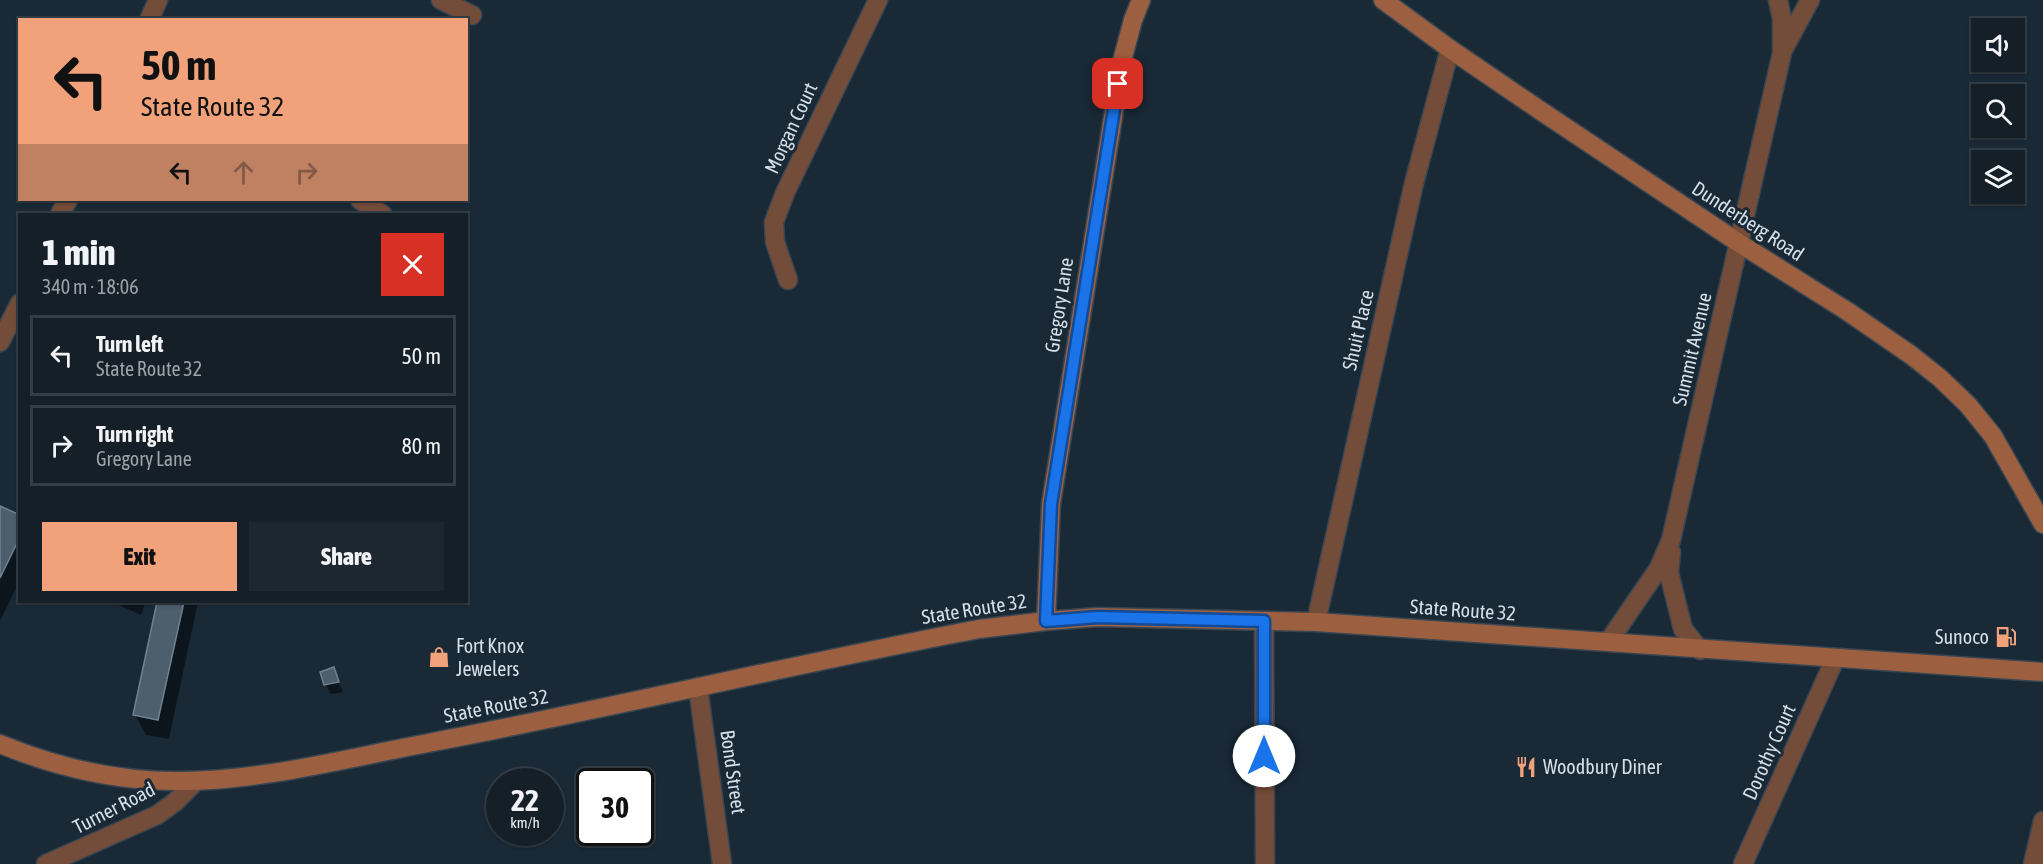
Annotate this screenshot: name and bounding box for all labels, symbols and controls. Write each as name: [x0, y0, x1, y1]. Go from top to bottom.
map controls: [1971, 18, 2025, 204]
button: sound: [1971, 18, 2025, 72]
text: 50 m: [141, 41, 216, 89]
icon: left: [42, 42, 120, 120]
pin: [1092, 58, 1143, 109]
icon: arrive: [1101, 67, 1134, 100]
street label: Morgan Court: [760, 79, 822, 177]
button: search: [1971, 84, 2025, 138]
text: State Route 32: [141, 91, 284, 122]
button: layers: [1971, 150, 2025, 204]
icon: left: [164, 156, 197, 189]
icon: ahead: [227, 156, 260, 189]
icon: right: [290, 156, 323, 189]
street label: Dunderberg Road: [1688, 176, 1808, 265]
text: 1 min: [42, 231, 116, 273]
button: close: [381, 233, 444, 296]
street label: Gregory Lane: [1040, 256, 1077, 354]
text: 340 m · 18:06: [42, 275, 139, 298]
street label: Shuit Place: [1337, 287, 1378, 372]
street label: Summit Avenue: [1667, 290, 1716, 408]
text: Turn left: [96, 331, 163, 357]
icon: left: [45, 339, 78, 372]
text: 50 m: [401, 343, 441, 369]
text: State Route 32: [96, 357, 202, 380]
text: Turn right: [96, 421, 173, 447]
icon: right: [45, 429, 78, 462]
text: 80 m: [401, 433, 441, 459]
text: Gregory Lane: [96, 447, 192, 470]
button: Exit: [42, 522, 237, 591]
button: Share: [249, 522, 444, 591]
street label: State Route 32: [920, 589, 1028, 628]
street label: State Route 32: [1409, 594, 1517, 625]
place label: Sunoco: [1935, 625, 1989, 648]
fuel station icon: Sunoco: [1994, 625, 2018, 649]
place label: Fort Knox Jewelers: [456, 634, 524, 680]
shop icon: Fort Knox Jewelers: [427, 645, 451, 669]
street label: State Route 32: [442, 684, 550, 727]
street label: Dorothy Court: [1737, 700, 1800, 803]
position arrow: [1232, 724, 1296, 788]
street label: Bond Street: [716, 728, 751, 816]
restaurant icon: Woodbury Diner: [1514, 755, 1538, 779]
place label: Woodbury Diner: [1543, 755, 1663, 778]
speed limit sign: 30: [576, 768, 654, 846]
street label: Turner Road: [69, 777, 159, 838]
text: 22: [511, 783, 539, 817]
text: km/h: [510, 814, 540, 831]

